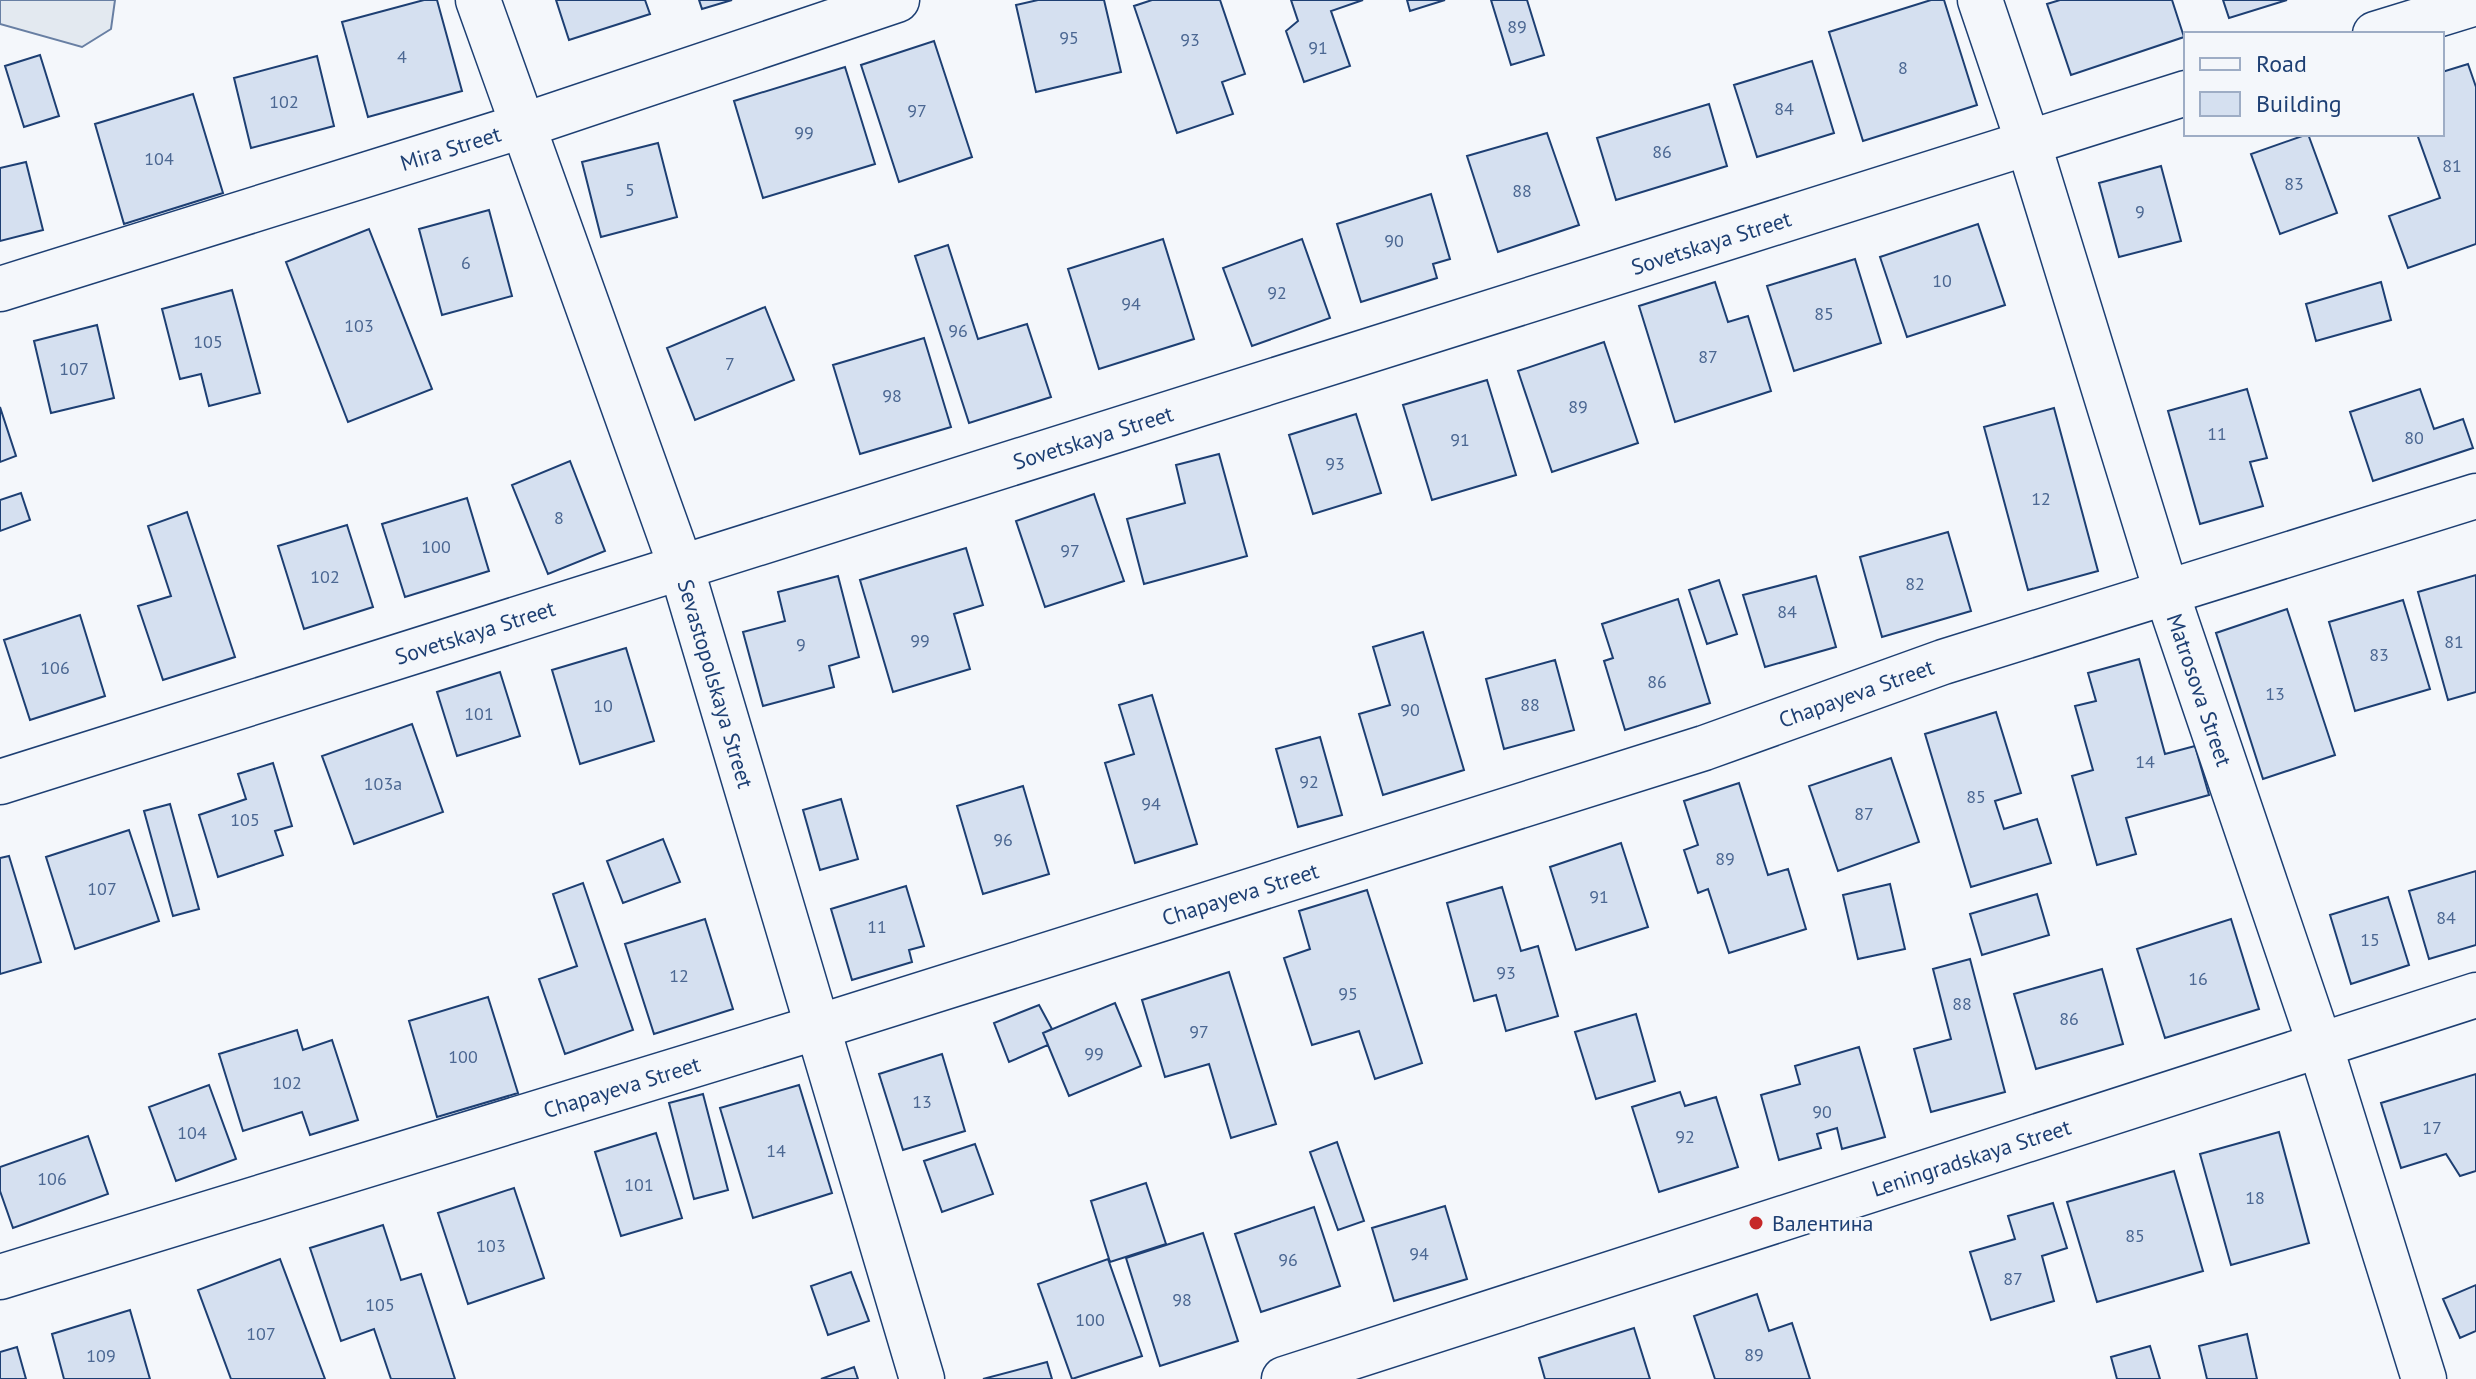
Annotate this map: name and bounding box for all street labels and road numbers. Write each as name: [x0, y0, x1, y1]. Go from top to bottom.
street label: Mira Street: [397, 119, 505, 177]
street label: Sovetskaya Street: [1628, 204, 1795, 281]
street label: Sovetskaya Street: [1009, 399, 1177, 476]
street label: Sevastopolskaya Street: [671, 576, 760, 792]
street label: Sovetskaya Street: [391, 594, 559, 671]
street label: Matrosova Street: [2161, 610, 2239, 770]
street label: Chapayeva Street: [1775, 652, 1938, 734]
street label: Chapayeva Street: [1158, 856, 1323, 932]
street label: Chapayeva Street: [540, 1050, 704, 1124]
street label: Leningradskaya Street: [1868, 1112, 2075, 1203]

